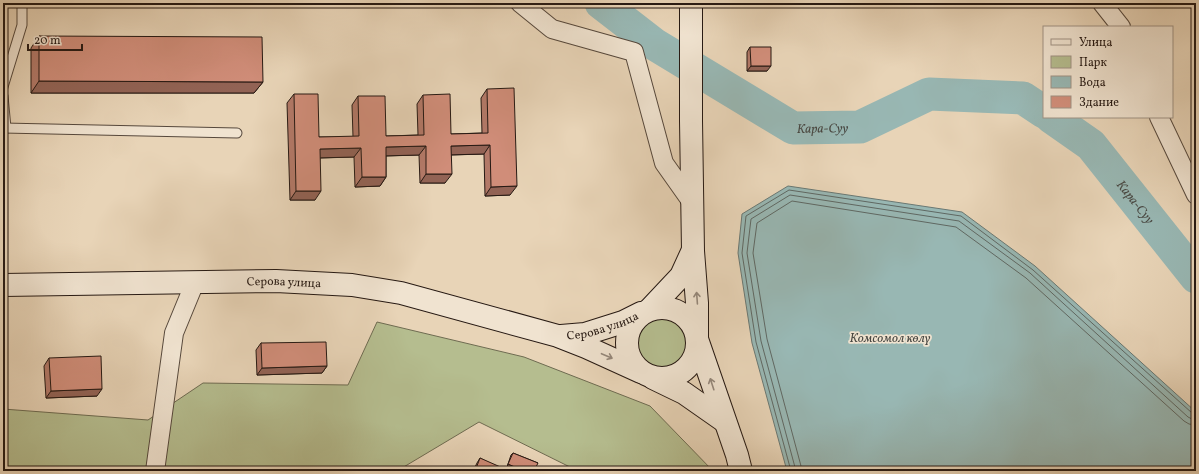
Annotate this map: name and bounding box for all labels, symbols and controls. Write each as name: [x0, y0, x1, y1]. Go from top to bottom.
scale bar: [28, 26, 82, 52]
legend: [1043, 26, 1173, 118]
text: 20 m: [34, 33, 61, 49]
text: Улица: [1079, 35, 1112, 51]
text: Парк: [1079, 55, 1107, 71]
text: Вода: [1079, 75, 1106, 91]
text: Здание: [1079, 95, 1119, 111]
water label: Кара-Суу: [797, 120, 849, 139]
water label: Кара-Суу: [1111, 177, 1158, 229]
street label: Серова улица: [247, 274, 321, 292]
one-way arrow: [693, 292, 700, 305]
street label: Серова улица: [566, 308, 642, 344]
water label: Комсомол көлү: [849, 330, 931, 348]
one-way arrow: [601, 353, 613, 360]
one-way arrow: [708, 377, 715, 390]

